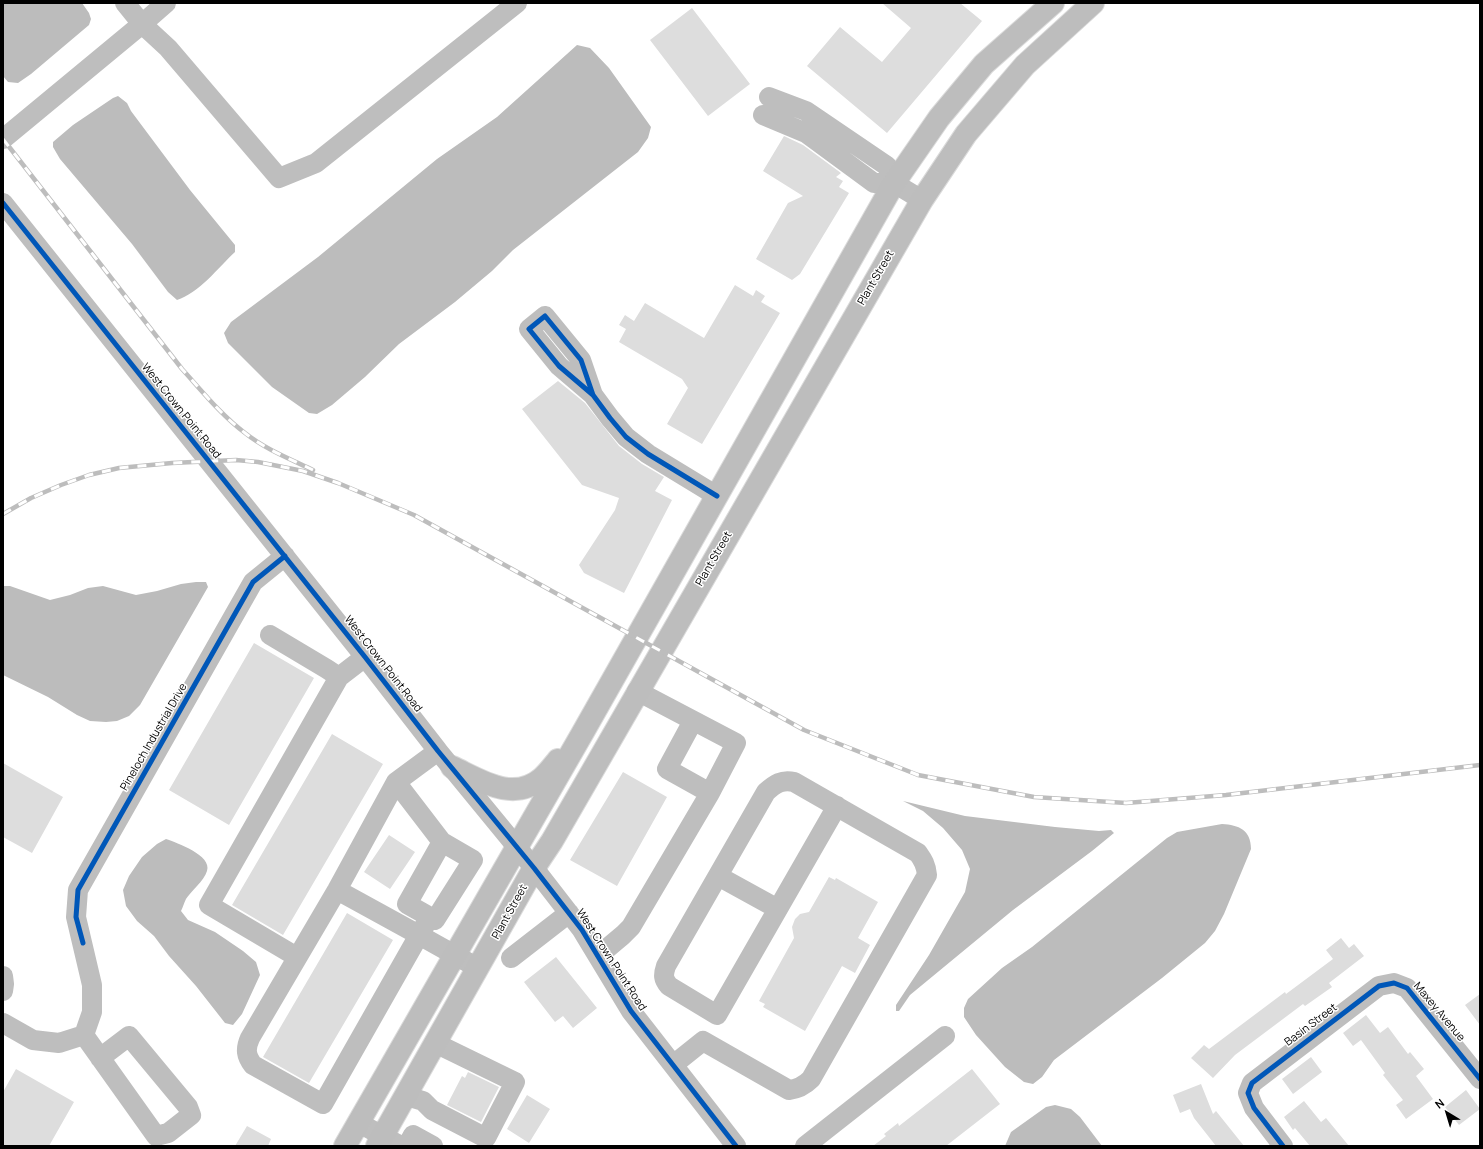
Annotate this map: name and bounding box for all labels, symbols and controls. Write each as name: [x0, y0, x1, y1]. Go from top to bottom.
street label: Plant Street: [855, 248, 897, 308]
street label: West Crown Point Road: [139, 361, 223, 461]
street label: Plant Street: [693, 529, 735, 589]
street label: West Crown Point Road: [341, 613, 425, 715]
street label: Pineloch Industrial Drive: [118, 681, 190, 793]
street label: Plant Street: [489, 882, 531, 942]
street label: West Crown Point Road: [573, 907, 649, 1013]
street label: Maxey Avenue: [1411, 980, 1467, 1044]
street label: Basin Street: [1282, 1001, 1340, 1049]
north arrow: [1427, 1093, 1467, 1133]
text: N: [1432, 1095, 1447, 1111]

